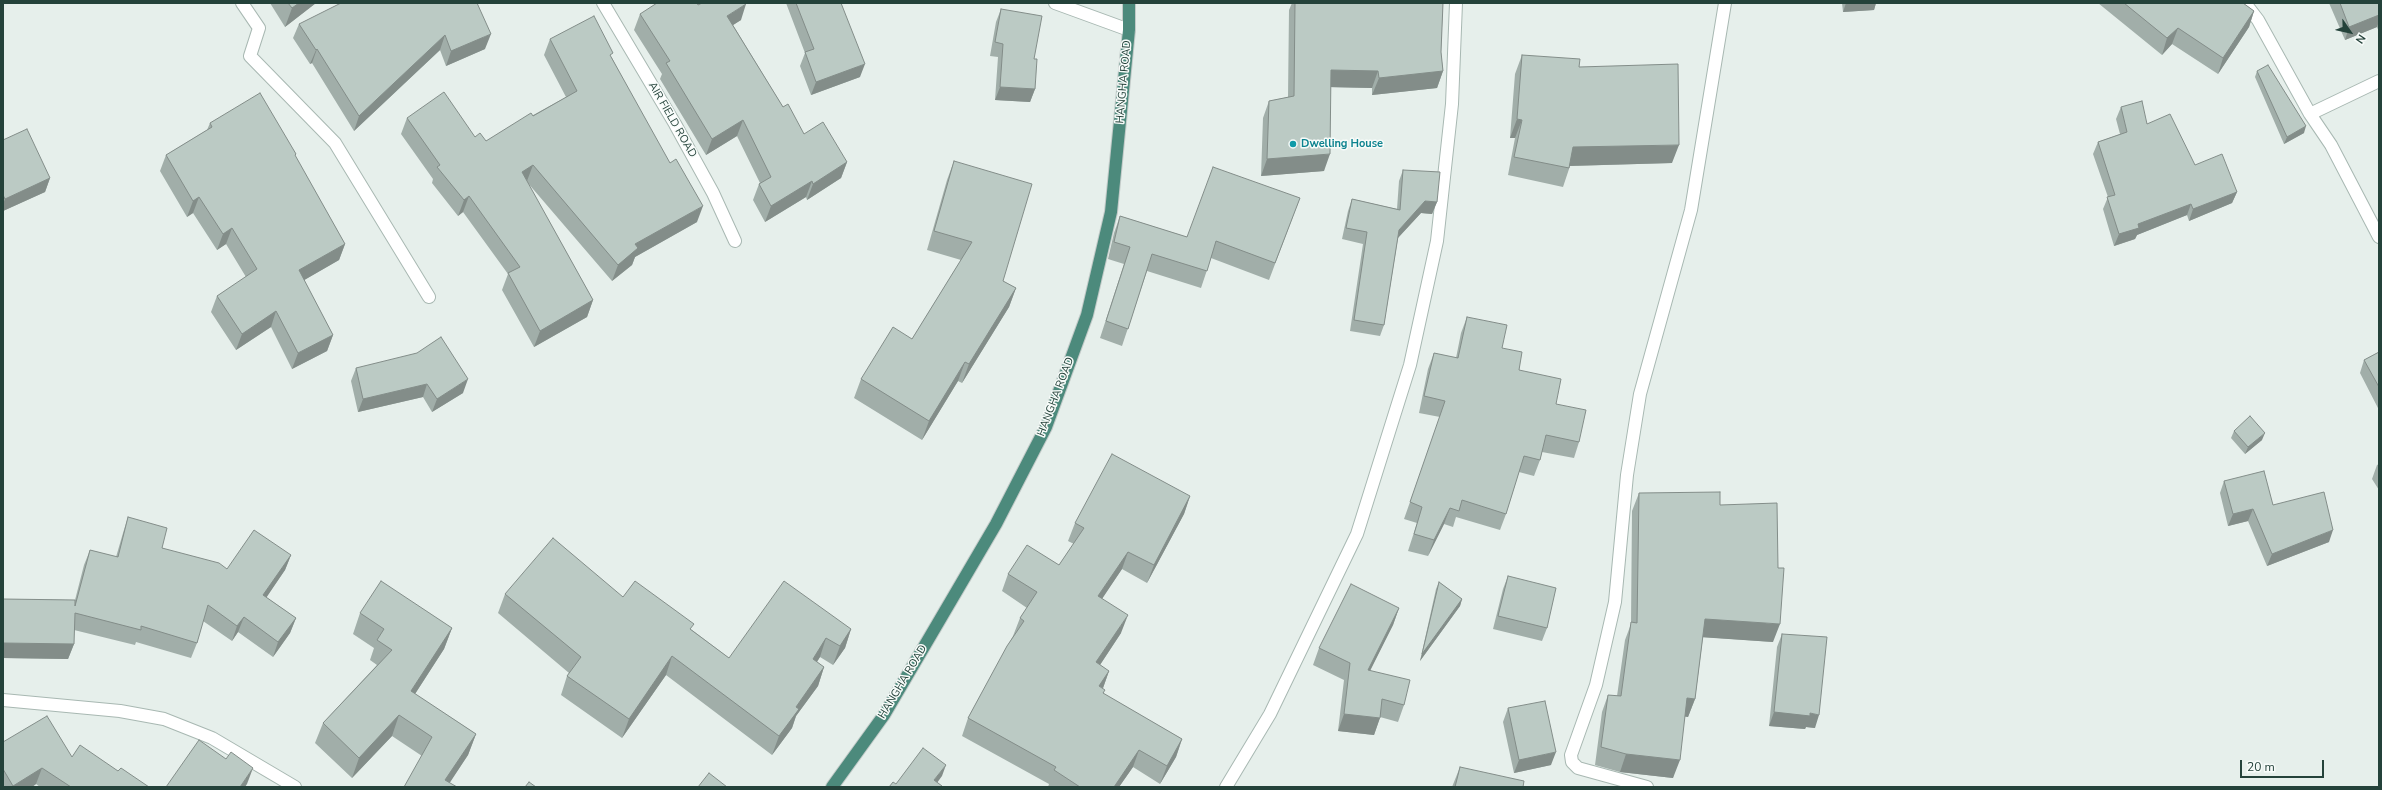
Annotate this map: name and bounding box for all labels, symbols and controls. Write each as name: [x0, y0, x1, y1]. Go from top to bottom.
north arrow: [2330, 12, 2370, 52]
text: N: [2352, 31, 2369, 47]
street label: HANGHA ROAD: [1114, 40, 1134, 124]
street label: AIR FIELD ROAD: [645, 80, 699, 160]
place label: Dwelling House: [1301, 137, 1383, 151]
marker: Dwelling House: [1288, 139, 1298, 149]
street label: HANGHA ROAD: [1035, 356, 1077, 438]
street label: HANGHA ROAD: [876, 643, 930, 721]
scale bar: [2242, 752, 2326, 778]
text: 20 m: [2247, 759, 2275, 775]

